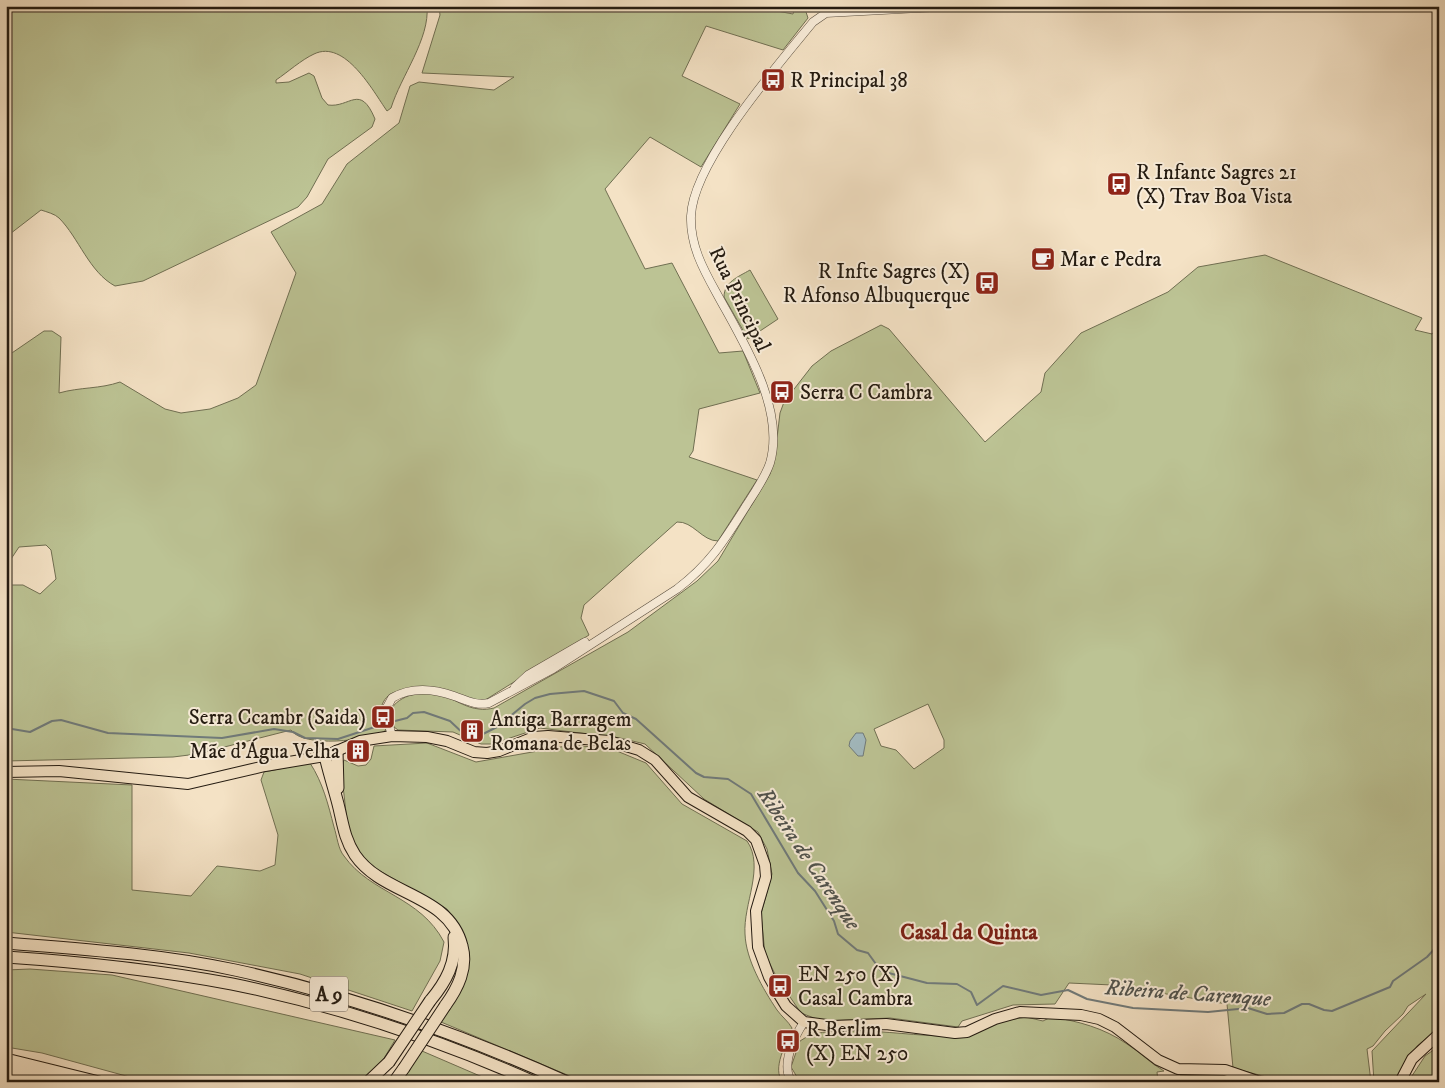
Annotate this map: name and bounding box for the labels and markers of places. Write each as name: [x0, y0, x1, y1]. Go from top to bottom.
bus stop icon: R Principal 38: [760, 67, 786, 93]
place label: R Principal 38: [790, 68, 908, 94]
place label: R Infante Sagres 21 (X) Trav Boa Vista: [1136, 160, 1297, 210]
bus stop icon: R Infante Sagres 21 (X) Trav Boa Vista: [1106, 171, 1132, 197]
cafe icon: Mar e Pedra: [1030, 246, 1056, 272]
place label: Mar e Pedra: [1060, 247, 1162, 273]
place label: R Infte Sagres (X) R Afonso Albuquerque: [783, 259, 970, 309]
bus stop icon: R Infte Sagres (X) R Afonso Albuquerque: [974, 270, 1000, 296]
bus stop icon: Serra C Cambra: [769, 379, 795, 405]
place label: Serra C Cambra: [800, 380, 932, 406]
bus stop icon: Serra Ccambr (Saida): [370, 704, 396, 730]
place label: Serra Ccambr (Saida): [189, 705, 366, 731]
place label: Antiga Barragem Romana de Belas: [490, 707, 632, 757]
building icon: Antiga Barragem Romana de Belas: [459, 718, 485, 744]
place label: Mãe d'Água Velha: [189, 737, 340, 765]
building icon: Mãe d'Água Velha: [345, 738, 371, 764]
place label: EN 250 (X) Casal Cambra: [798, 962, 913, 1012]
bus stop icon: EN 250 (X) Casal Cambra: [767, 973, 793, 999]
place label: R Berlim (X) EN 250: [806, 1017, 908, 1067]
bus stop icon: R Berlim (X) EN 250: [775, 1028, 801, 1054]

